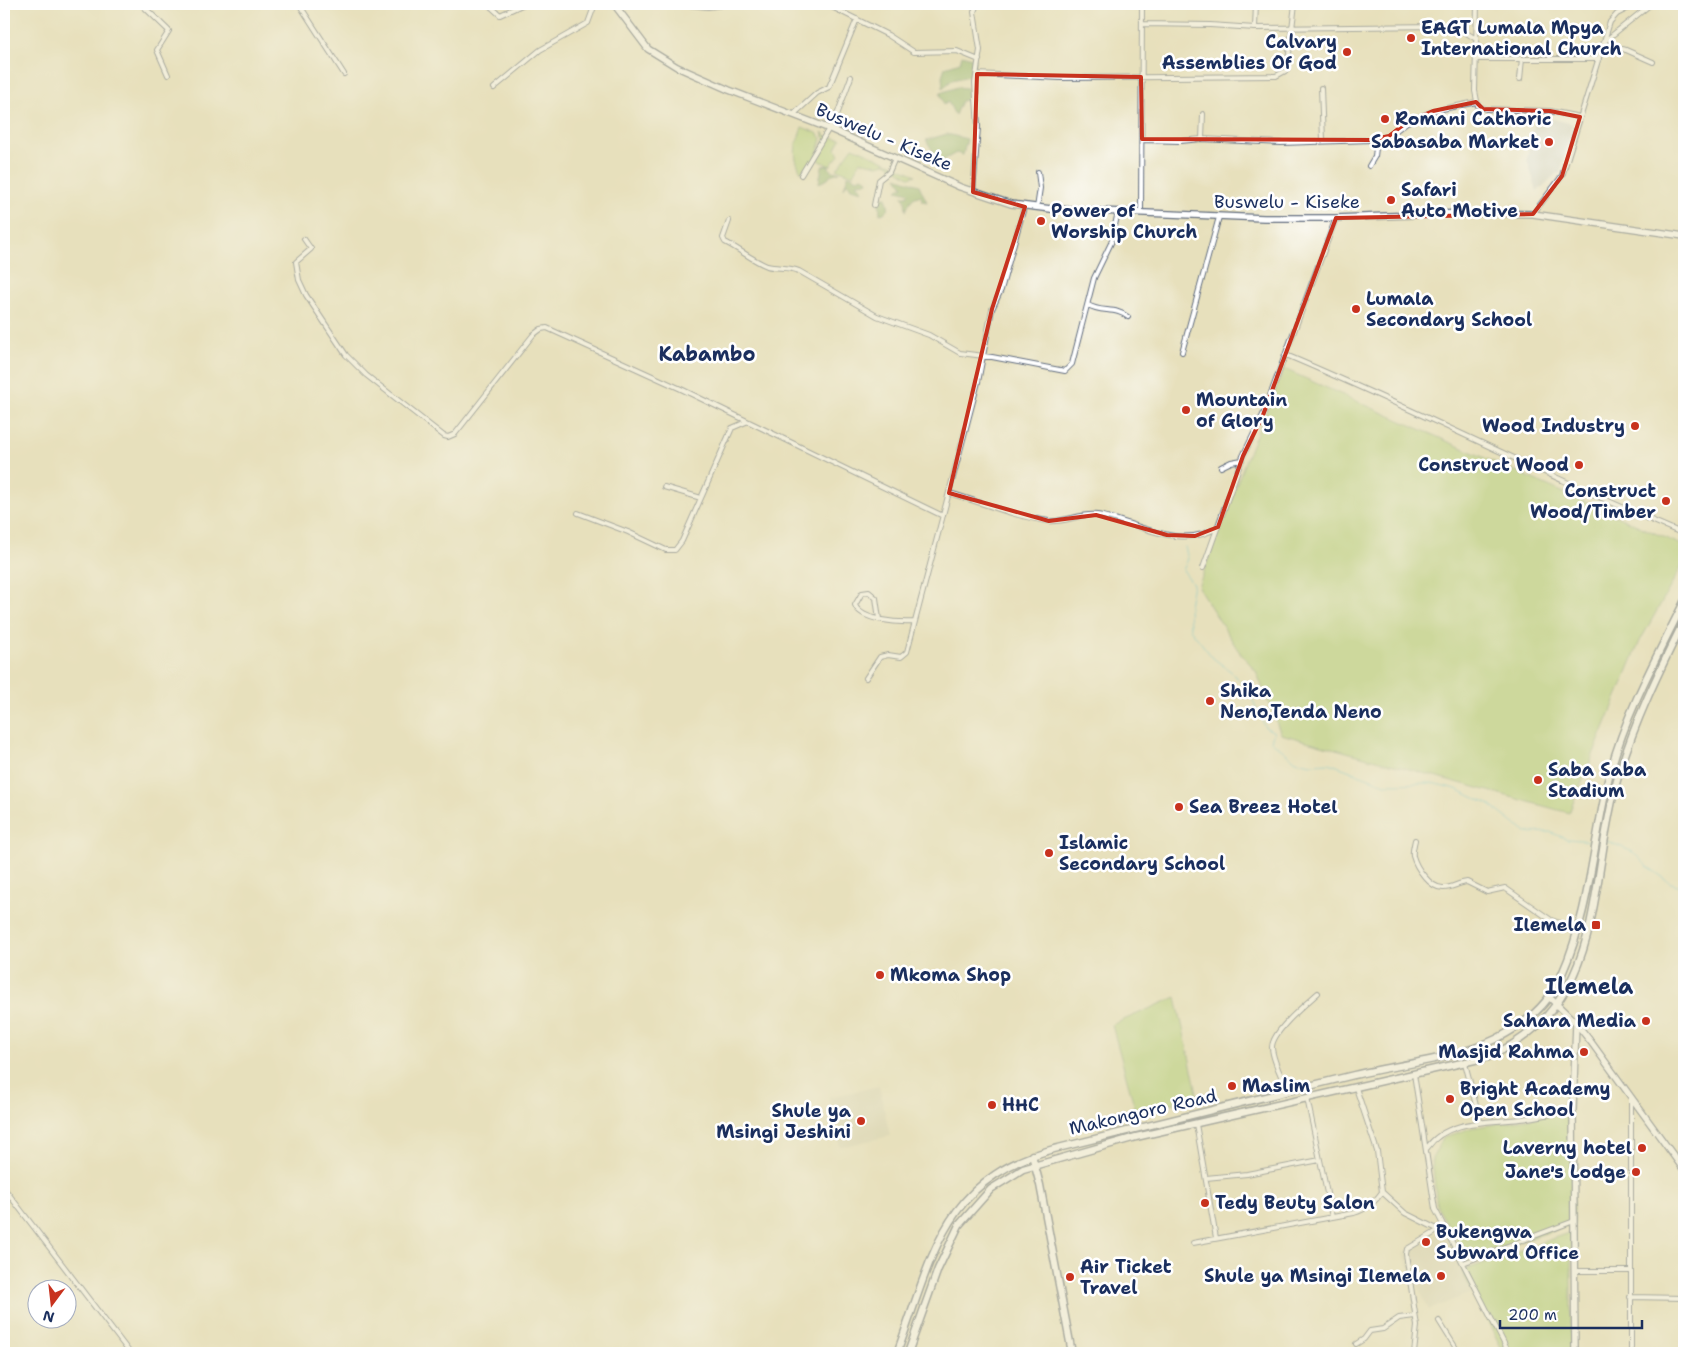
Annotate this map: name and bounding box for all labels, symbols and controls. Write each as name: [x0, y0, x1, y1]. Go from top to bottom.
place label: EAGT Lumala Mpya International Church: [1421, 16, 1622, 61]
place label: Calvary Assemblies Of God: [1162, 30, 1337, 75]
marker: EAGT Lumala Mpya International Church: [1405, 32, 1417, 44]
marker: Calvary Assemblies Of God: [1341, 46, 1353, 58]
street label: Buswelu - Kiseke: [812, 97, 956, 177]
place label: Romani Cathoric: [1395, 107, 1552, 131]
marker: Romani Cathoric: [1379, 113, 1391, 125]
place label: Sabasaba Market: [1371, 130, 1539, 154]
marker: Sabasaba Market: [1543, 136, 1555, 148]
place label: Safari Auto Motive: [1401, 178, 1518, 223]
street label: Buswelu - Kiseke: [1214, 190, 1360, 214]
marker: Safari Auto Motive: [1385, 194, 1397, 206]
place label: Power of Worship Church: [1051, 199, 1197, 244]
marker: Power of Worship Church: [1035, 215, 1047, 227]
place label: Lumala Secondary School: [1366, 287, 1532, 332]
marker: Lumala Secondary School: [1350, 303, 1362, 315]
district label: Kabambo: [658, 341, 756, 367]
place label: Mountain of Glory: [1196, 388, 1287, 433]
marker: Mountain of Glory: [1180, 404, 1192, 416]
place label: Wood Industry: [1482, 414, 1625, 438]
marker: Wood Industry: [1629, 420, 1641, 432]
place label: Construct Wood: [1418, 453, 1569, 477]
marker: Construct Wood: [1573, 459, 1585, 471]
place label: Construct Wood/Timber: [1530, 479, 1656, 524]
marker: Construct Wood/Timber: [1660, 495, 1672, 507]
place label: Shika Neno,Tenda Neno: [1220, 679, 1382, 724]
marker: Shika Neno,Tenda Neno: [1204, 695, 1216, 707]
place label: Saba Saba Stadium: [1548, 758, 1647, 803]
marker: Saba Saba Stadium: [1532, 774, 1544, 786]
place label: Sea Breez Hotel: [1189, 795, 1338, 819]
marker: Sea Breez Hotel: [1173, 801, 1185, 813]
place label: Islamic Secondary School: [1059, 831, 1225, 876]
marker: Islamic Secondary School: [1043, 847, 1055, 859]
place label: Ilemela: [1514, 913, 1587, 937]
marker: Ilemela: [1590, 919, 1602, 931]
place label: Mkoma Shop: [890, 963, 1011, 987]
marker: Mkoma Shop: [874, 969, 886, 981]
district label: Ilemela: [1545, 972, 1633, 1001]
place label: Sahara Media: [1503, 1009, 1637, 1033]
marker: Sahara Media: [1640, 1015, 1652, 1027]
place label: Masjid Rahma: [1438, 1040, 1575, 1064]
marker: Masjid Rahma: [1578, 1046, 1590, 1058]
place label: Maslim: [1242, 1074, 1311, 1098]
place label: Bright Academy Open School: [1460, 1077, 1610, 1122]
marker: Maslim: [1226, 1080, 1238, 1092]
street label: Makongoro Road: [1067, 1083, 1219, 1141]
place label: HHC: [1002, 1093, 1039, 1117]
marker: Bright Academy Open School: [1444, 1093, 1456, 1105]
place label: Shule ya Msingi Jeshini: [716, 1099, 852, 1144]
marker: HHC: [986, 1099, 998, 1111]
marker: Shule ya Msingi Jeshini: [855, 1115, 867, 1127]
place label: Laverny hotel: [1503, 1136, 1632, 1160]
marker: Laverny hotel: [1636, 1142, 1648, 1154]
place label: Jane's Lodge: [1505, 1160, 1626, 1184]
marker: Jane's Lodge: [1630, 1166, 1642, 1178]
place label: Tedy Beuty Salon: [1215, 1191, 1375, 1215]
marker: Tedy Beuty Salon: [1199, 1197, 1211, 1209]
place label: Bukengwa Subward Office: [1436, 1220, 1579, 1265]
marker: Bukengwa Subward Office: [1420, 1236, 1432, 1248]
place label: Air Ticket Travel: [1080, 1255, 1172, 1300]
place label: Shule ya Msingi Ilemela: [1204, 1264, 1432, 1288]
marker: Shule ya Msingi Ilemela: [1435, 1270, 1447, 1282]
marker: Air Ticket Travel: [1064, 1271, 1076, 1283]
north arrow: [28, 1280, 78, 1330]
scale bar: [1500, 1297, 1643, 1329]
text: 200 m: [1508, 1305, 1557, 1325]
text: N: [41, 1306, 56, 1327]

